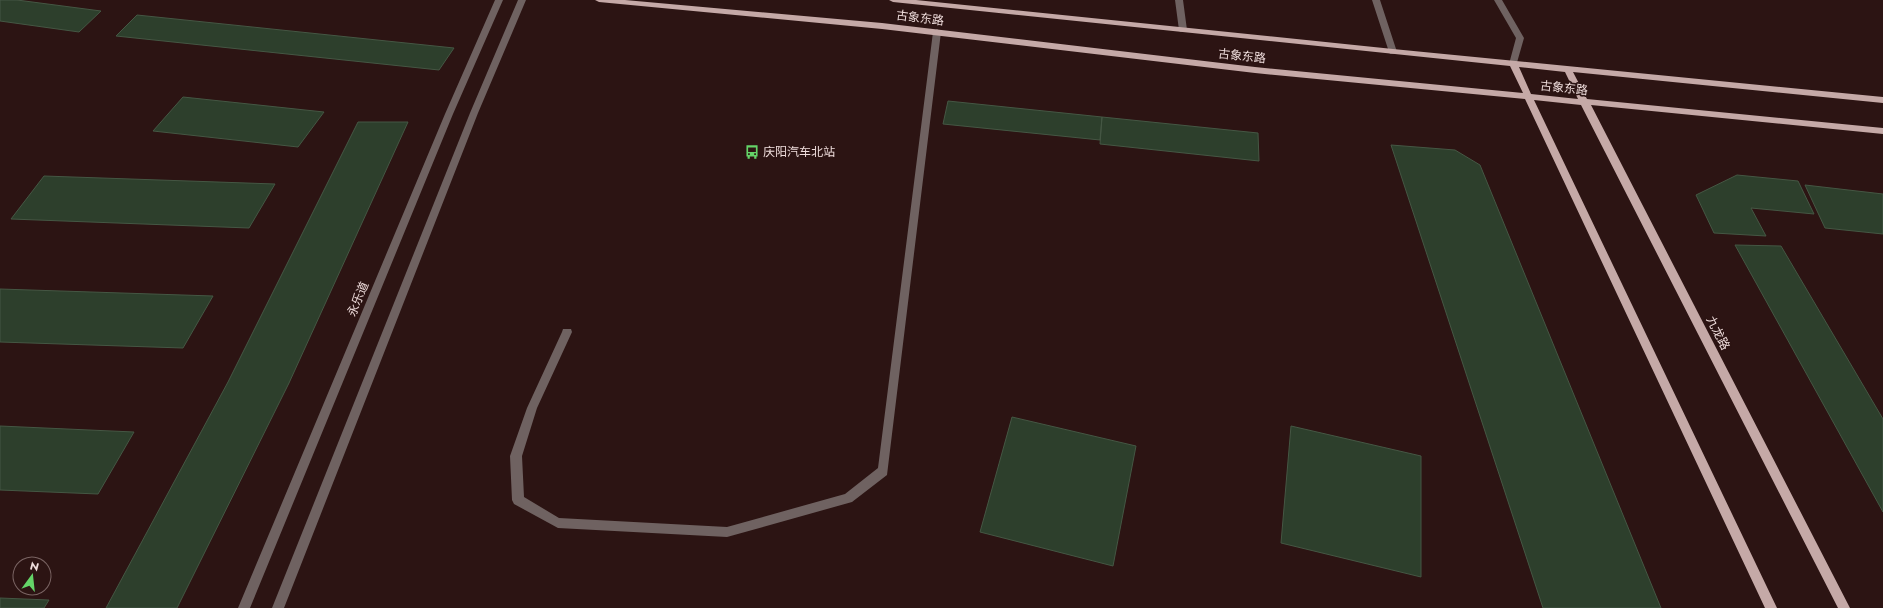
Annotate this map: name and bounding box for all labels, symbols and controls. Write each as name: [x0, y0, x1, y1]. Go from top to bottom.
street label: 古象东路: [895, 6, 945, 30]
street label: 古象东路: [1217, 45, 1267, 67]
street label: 古象东路: [1539, 77, 1589, 99]
place label: 庆阳汽车北站: [763, 143, 835, 161]
bus stop icon: 庆阳汽车北站: [744, 144, 760, 160]
street label: 永乐道: [343, 279, 373, 319]
street label: 九龙路: [1702, 313, 1734, 353]
north arrow: [12, 556, 52, 596]
text: N: [28, 557, 41, 575]

